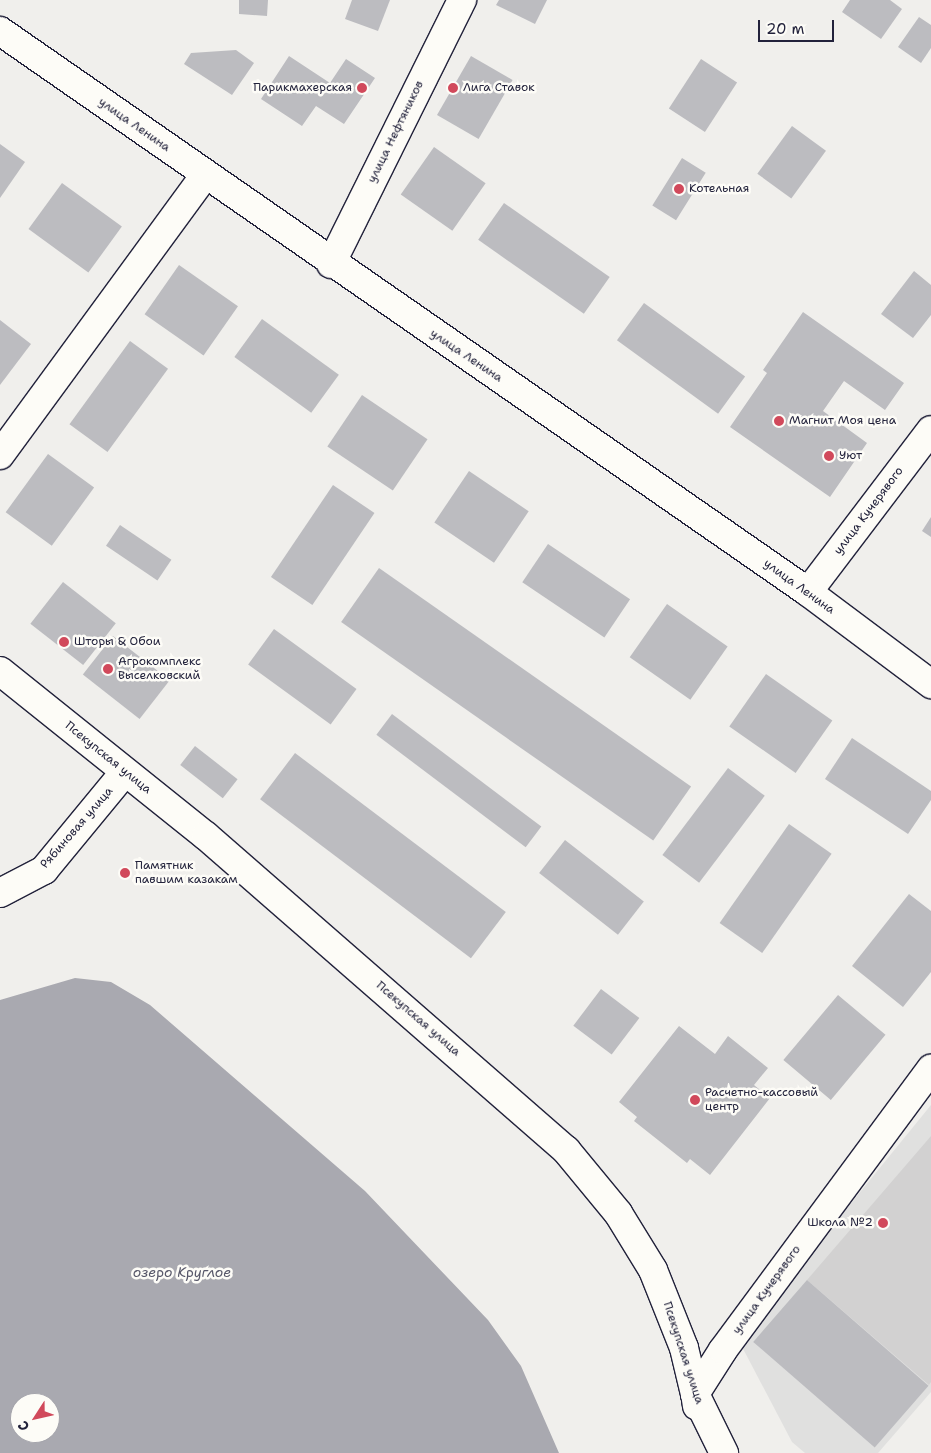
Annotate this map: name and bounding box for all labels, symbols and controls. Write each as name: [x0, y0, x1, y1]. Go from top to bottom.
scale bar: [761, 10, 837, 42]
text: 20 m: [766, 19, 805, 39]
street label: улица Нефтяников: [365, 79, 427, 185]
place label: Парикмахерская: [253, 81, 352, 95]
place label: Лига Ставок: [463, 81, 535, 95]
marker: Парикмахерская: [356, 82, 368, 94]
marker: Лига Ставок: [447, 82, 459, 94]
street label: улица Ленина: [95, 95, 173, 155]
place label: Котельная: [689, 182, 749, 196]
marker: Котельная: [673, 183, 685, 195]
street label: улица Ленина: [427, 326, 505, 386]
place label: Магнит Моя цена: [789, 414, 896, 428]
marker: Магнит Моя цена: [773, 415, 785, 427]
place label: Уют: [839, 449, 862, 463]
marker: Уют: [823, 450, 835, 462]
street label: улица Кучерявого: [831, 464, 907, 558]
street label: улица Ленина: [761, 556, 837, 618]
place label: Шторы & Обои: [74, 635, 161, 649]
marker: Шторы & Обои: [58, 636, 70, 648]
place label: Агрокомплекс Выселковский: [118, 655, 201, 683]
marker: Агрокомплекс Выселковский: [102, 663, 114, 675]
street label: Псекупская улица: [62, 719, 154, 797]
street label: Рябиновая улица: [38, 784, 116, 872]
place label: Памятник павшим казакам: [135, 859, 238, 887]
marker: Памятник павшим казакам: [119, 867, 131, 879]
street label: Псекупская улица: [373, 979, 463, 1059]
place label: Расчетно-кассовый центр: [705, 1086, 818, 1114]
marker: Расчетно-кассовый центр: [689, 1094, 701, 1106]
place label: Школа №2: [807, 1216, 873, 1230]
marker: Школа №2: [877, 1217, 889, 1229]
street label: улица Кучерявого: [730, 1243, 804, 1337]
water label: озеро Круглое: [133, 1264, 231, 1280]
street label: Псекупская улица: [660, 1300, 706, 1406]
north arrow: [10, 1393, 60, 1443]
text: С: [14, 1417, 33, 1435]

